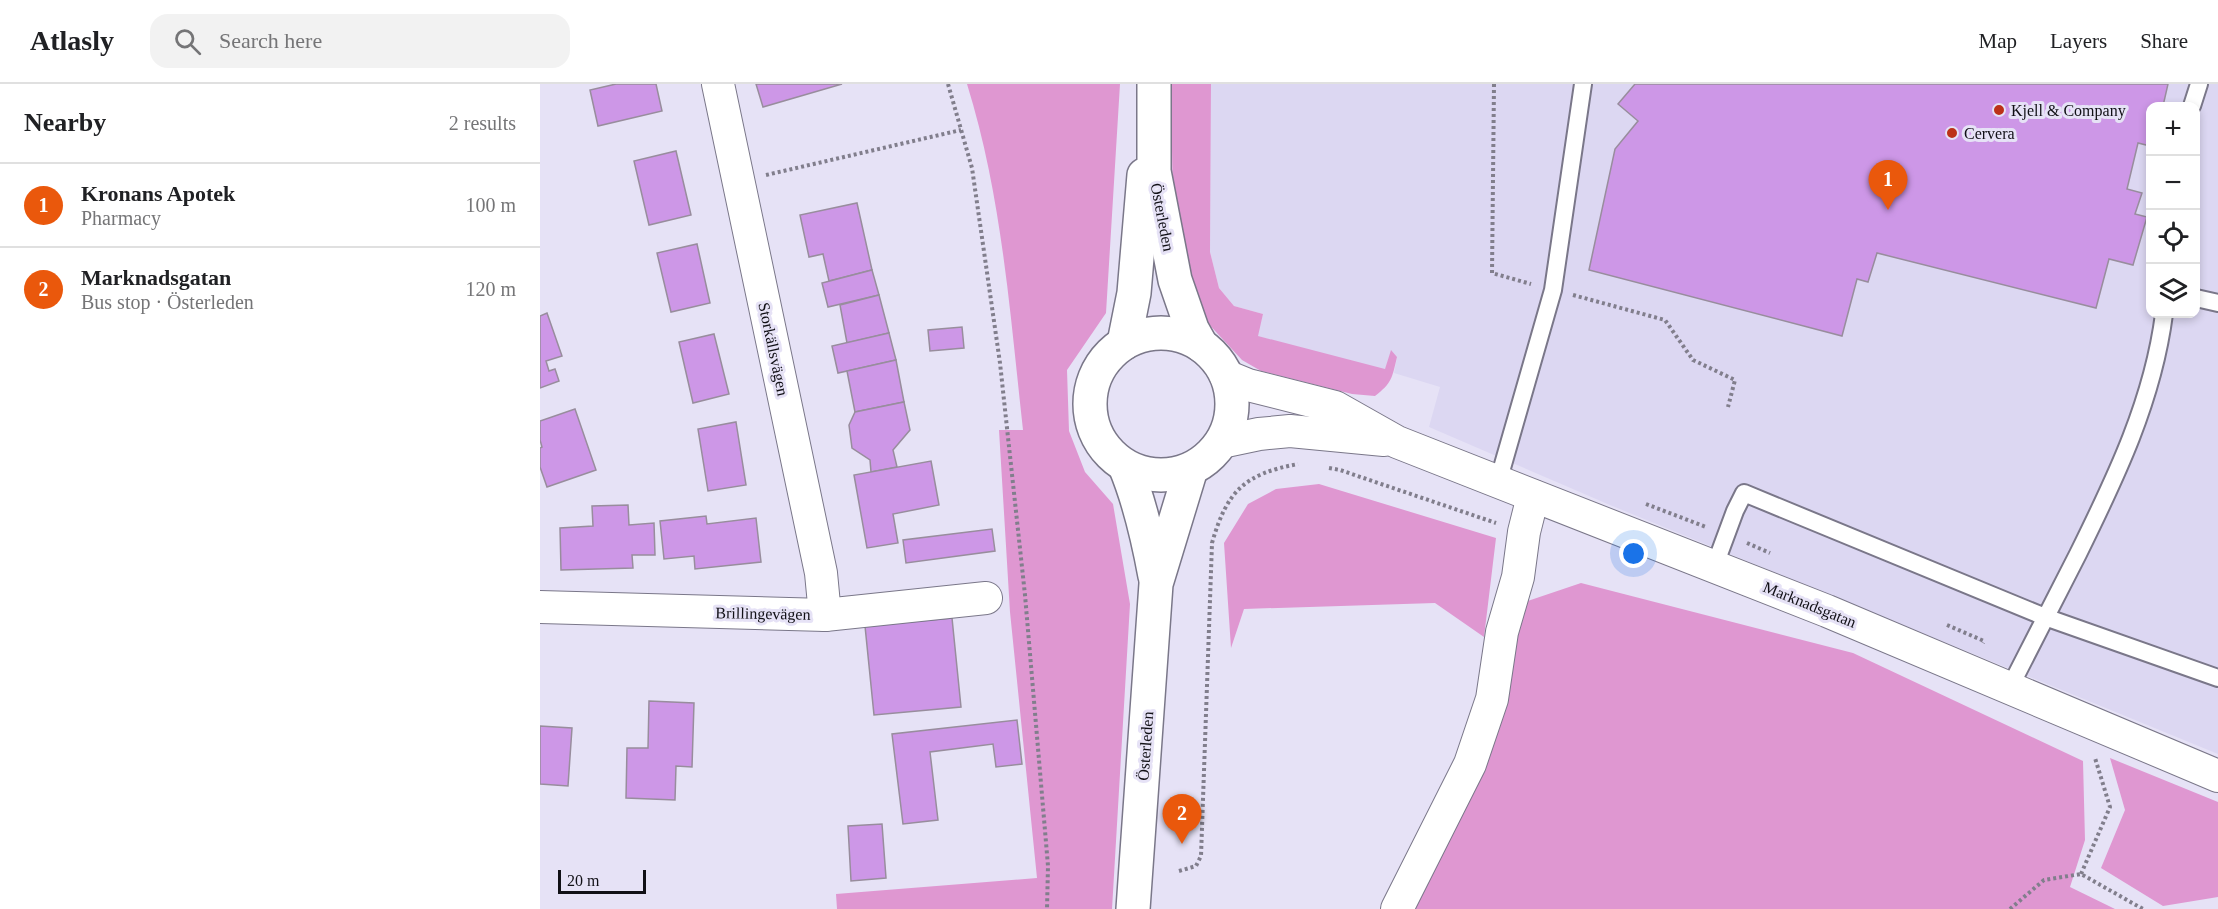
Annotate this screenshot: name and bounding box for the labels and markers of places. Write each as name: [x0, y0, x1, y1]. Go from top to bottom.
place label: Kjell & Company: [2011, 102, 2126, 120]
marker: Kjell & Company: [1992, 103, 2006, 117]
place label: Cervera: [1964, 125, 2015, 142]
marker: Cervera: [1945, 126, 1959, 140]
pin: 1: [1868, 160, 1908, 210]
pin: 2: [1162, 794, 1202, 844]

